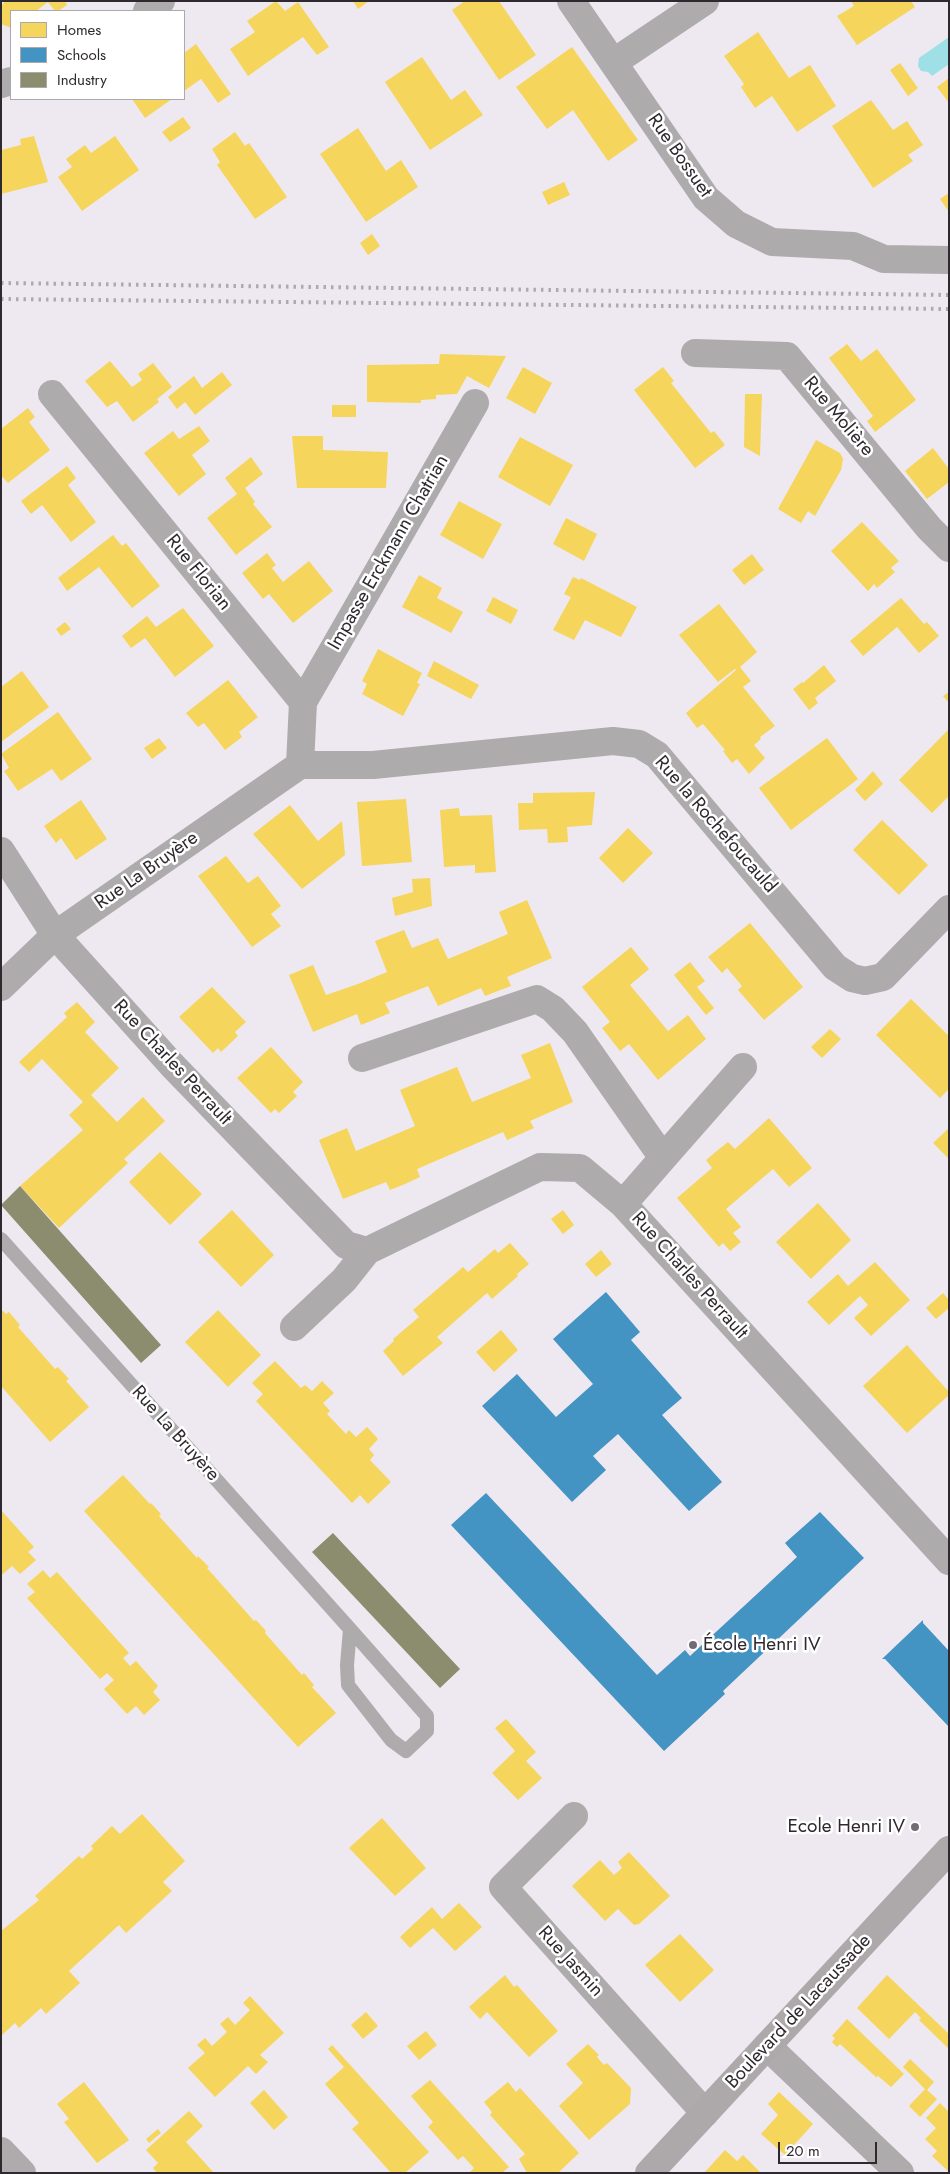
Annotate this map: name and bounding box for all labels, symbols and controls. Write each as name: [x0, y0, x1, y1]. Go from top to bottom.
legend: [10, 10, 185, 100]
text: Homes: [57, 19, 101, 41]
text: Schools: [57, 44, 106, 66]
text: Industry: [57, 69, 107, 91]
street label: Rue Bossuet: [642, 110, 716, 202]
street label: Rue Molière: [798, 373, 878, 461]
street label: Impasse Erckmann Chatrian: [324, 452, 454, 654]
street label: Rue Florian: [161, 530, 235, 616]
street label: Rue la Rochefoucauld: [649, 752, 781, 898]
street label: Rue La Bruyère: [91, 827, 203, 915]
street label: Rue Charles Perrault: [108, 996, 236, 1130]
street label: Rue Charles Perrault: [626, 1208, 752, 1344]
street label: Rue La Bruyère: [126, 1382, 224, 1486]
place label: École Henri IV: [703, 1634, 820, 1656]
marker: École Henri IV: [687, 1639, 699, 1651]
place label: Ecole Henri IV: [788, 1816, 905, 1838]
marker: Ecole Henri IV: [909, 1821, 921, 1833]
street label: Rue Jasmin: [532, 1922, 608, 2002]
street label: Boulevard de Lacaussade: [722, 1930, 876, 2094]
scale bar: [780, 2132, 879, 2164]
text: 20 m: [786, 2140, 820, 2162]

